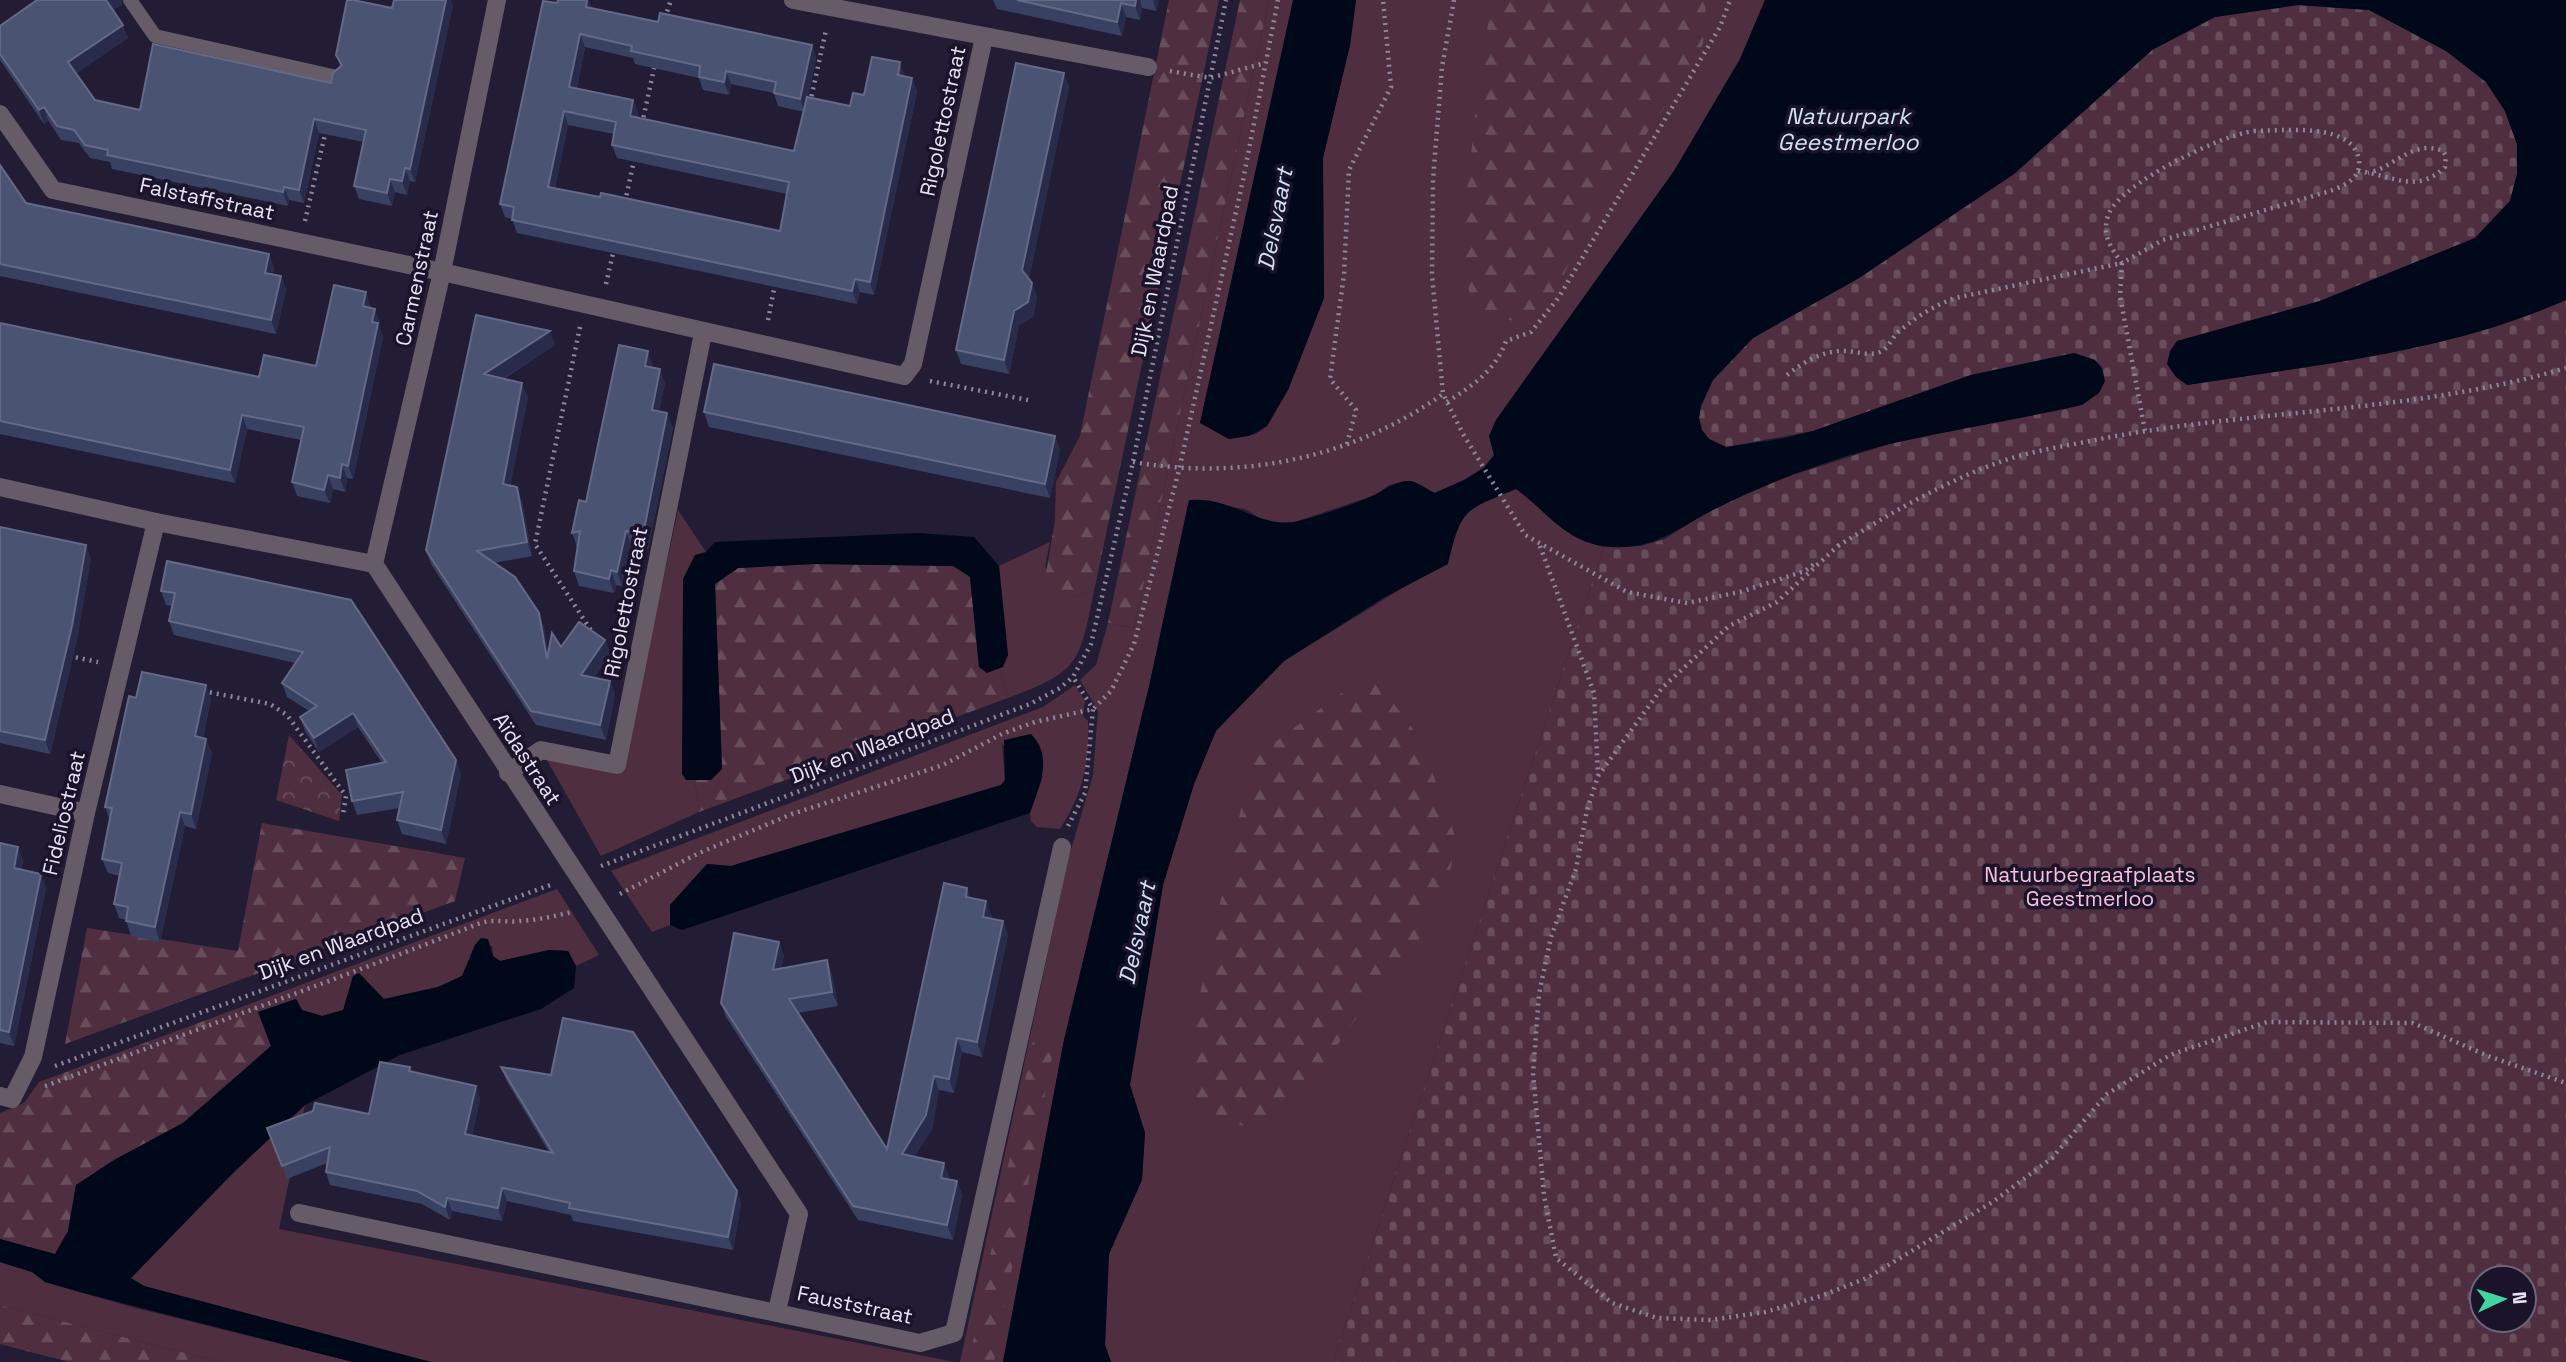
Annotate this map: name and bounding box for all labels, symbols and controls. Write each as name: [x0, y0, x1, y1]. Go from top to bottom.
street label: Rigolettostraat: [913, 43, 972, 199]
water label: Natuurpark Geestmerloo: [1778, 101, 1919, 157]
water label: Delsvaart: [1250, 163, 1300, 273]
street label: Falstaffstraat: [137, 171, 277, 226]
street label: Dijk en Waardpad: [1125, 183, 1184, 359]
street label: Carmenstraat: [389, 208, 444, 348]
street label: Rigolettostraat: [598, 524, 653, 680]
street label: Dijk en Waardpad: [786, 702, 958, 789]
street label: Aïdastraat: [487, 707, 567, 810]
street label: Fideliostraat: [36, 748, 91, 878]
park label: Natuurbegraafplaats Geestmerloo: [1984, 861, 2196, 912]
water label: Delsvaart: [1112, 877, 1163, 987]
street label: Dijk en Waardpad: [255, 901, 427, 986]
north arrow: [2468, 1264, 2538, 1334]
street label: Fauststraat: [795, 1279, 915, 1330]
text: N: [2507, 1291, 2532, 1305]

